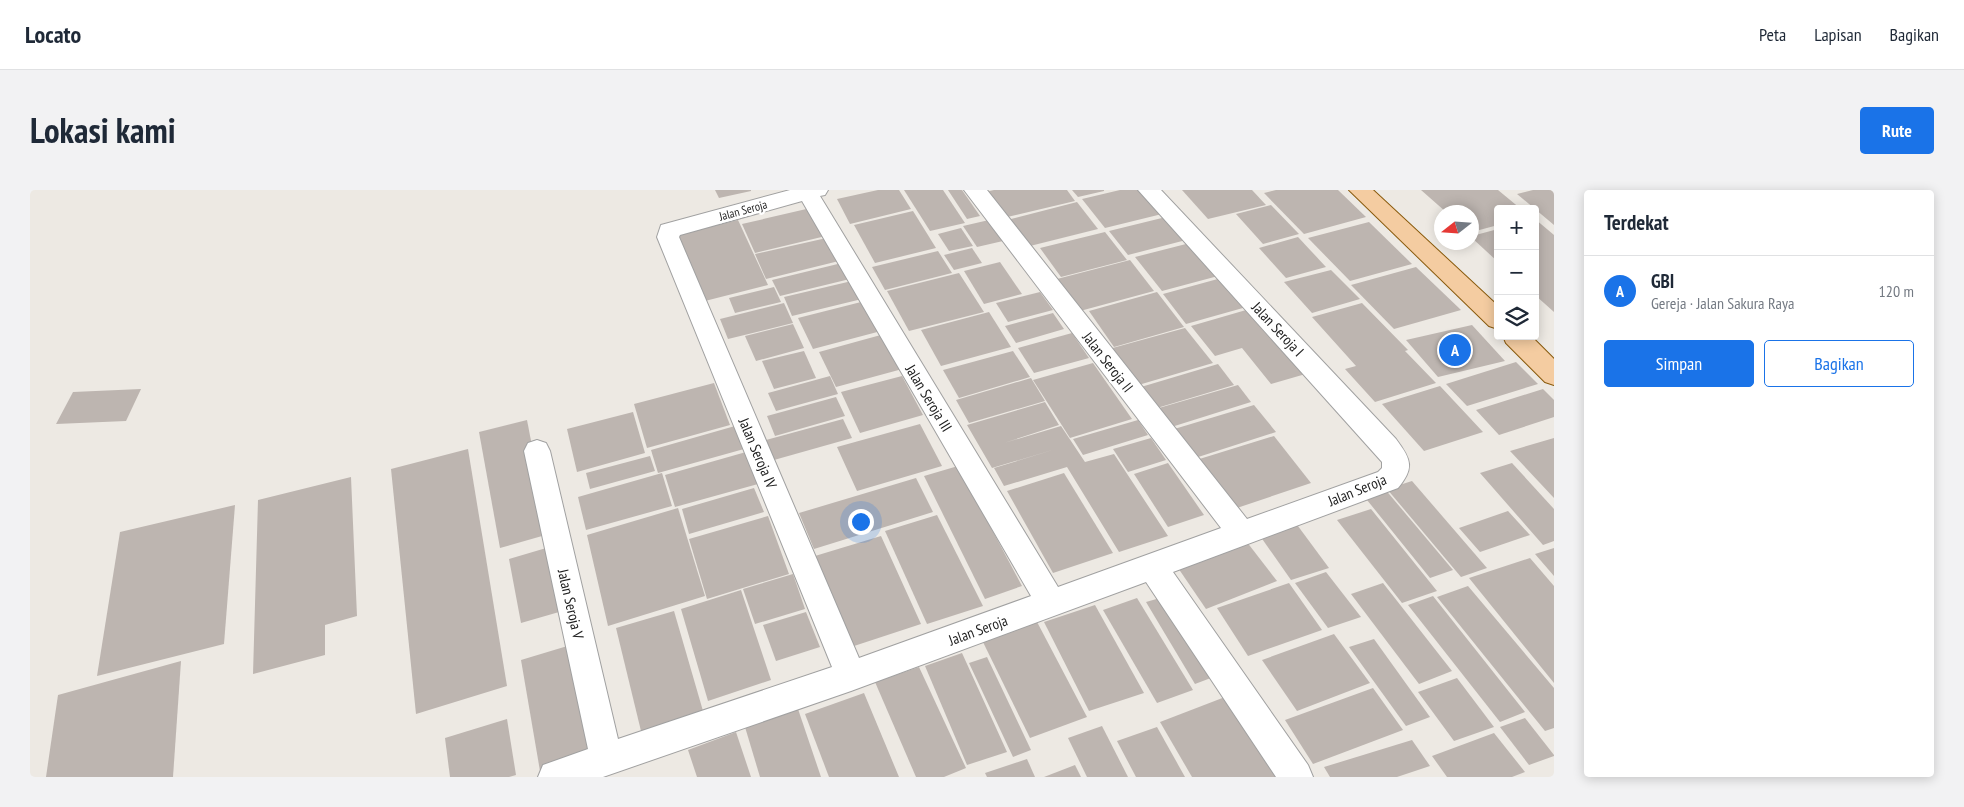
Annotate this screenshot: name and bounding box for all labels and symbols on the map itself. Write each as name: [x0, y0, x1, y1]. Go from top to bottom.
street label: Jalan Seroja: [716, 196, 769, 224]
north arrow: [1434, 205, 1479, 250]
street label: Jalan Seroja I: [1247, 297, 1308, 360]
street label: Jalan Seroja II: [1078, 327, 1137, 396]
pin: A: [1439, 331, 1471, 369]
street label: Jalan Seroja III: [901, 360, 956, 435]
street label: Jalan Seroja IV: [734, 414, 781, 491]
street label: Jalan Seroja: [1324, 470, 1389, 511]
your location: [848, 509, 874, 535]
street label: Jalan Seroja V: [554, 566, 588, 641]
street label: Jalan Seroja: [945, 611, 1010, 650]

